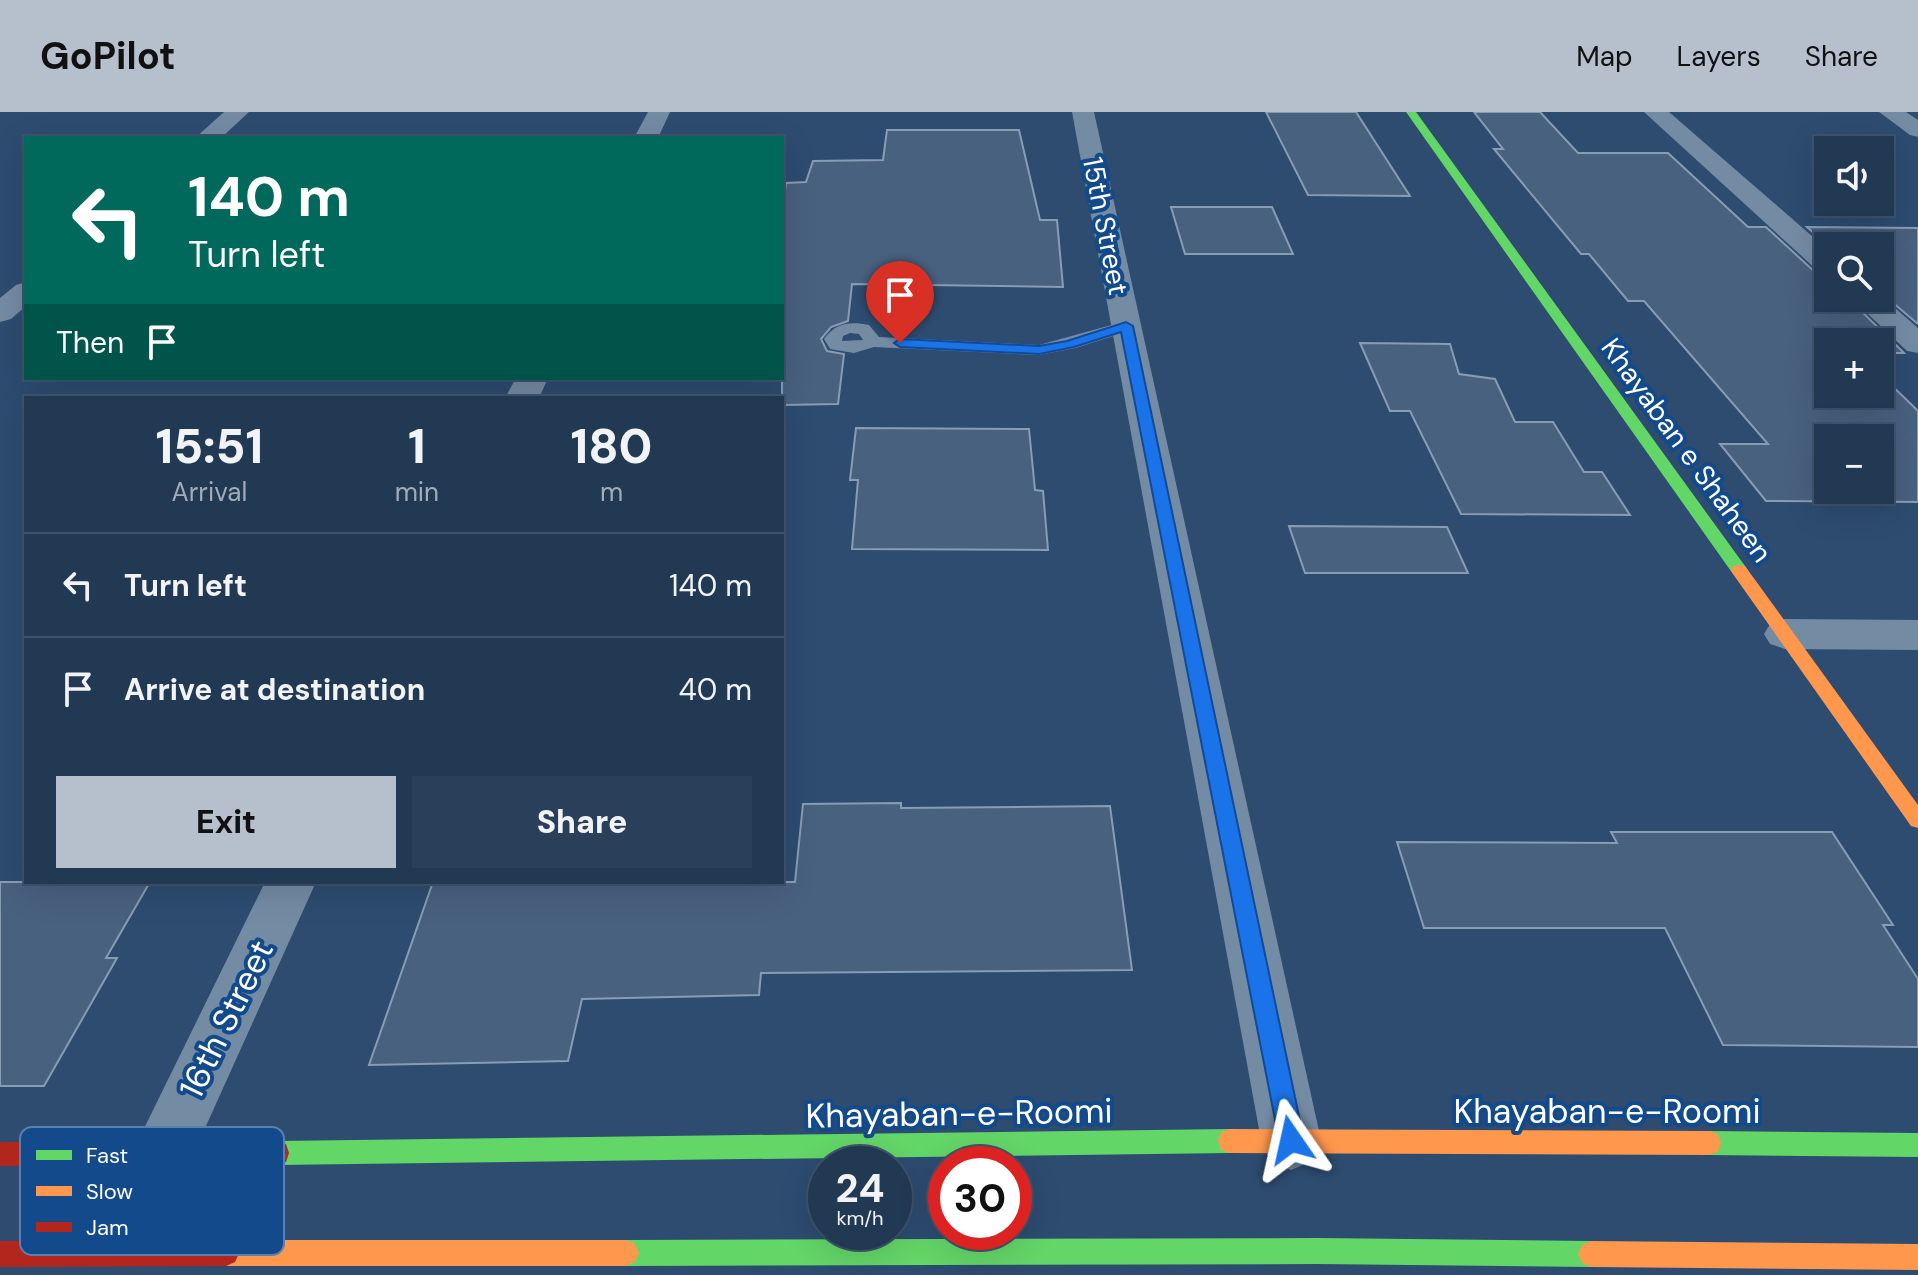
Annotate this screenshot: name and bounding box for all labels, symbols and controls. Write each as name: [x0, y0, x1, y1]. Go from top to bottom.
text: GoPilot: [40, 31, 176, 81]
text: Map: [1576, 38, 1633, 75]
text: Layers: [1677, 38, 1761, 75]
text: Share: [1805, 38, 1878, 75]
map controls: [1814, 136, 1894, 504]
button: sound: [1814, 136, 1894, 216]
street label: 15th Street: [1074, 154, 1137, 298]
text: 140 m: [188, 160, 350, 233]
icon: left: [56, 168, 160, 272]
text: Turn left: [188, 231, 325, 278]
button: search: [1814, 232, 1894, 312]
pin: [866, 261, 934, 343]
icon: arrive: [878, 273, 922, 317]
icon: arrive: [140, 320, 184, 364]
text: Then: [56, 323, 124, 362]
button: +: [1814, 328, 1894, 408]
street label: Khayaban e Shaheen: [1593, 331, 1780, 570]
text: 15:51: [155, 415, 263, 478]
text: 1: [408, 415, 426, 478]
text: 180: [570, 415, 653, 478]
button: −: [1814, 424, 1894, 504]
text: Arrival: [171, 475, 247, 509]
text: min: [395, 475, 439, 509]
text: m: [600, 475, 623, 509]
icon: left: [56, 563, 100, 607]
text: Turn left: [124, 566, 247, 605]
text: 140 m: [669, 566, 752, 605]
icon: arrive: [56, 667, 100, 711]
text: Arrive at destination: [124, 670, 425, 709]
text: 40 m: [679, 670, 752, 709]
button: Exit: [56, 776, 396, 868]
button: Share: [412, 776, 752, 868]
street label: 16th Street: [169, 933, 284, 1106]
street label: Khayaban-e-Roomi: [805, 1088, 1113, 1139]
street label: Khayaban-e-Roomi: [1453, 1089, 1761, 1134]
position arrow: [1249, 1098, 1333, 1182]
legend: [20, 1127, 284, 1255]
text: Fast: [86, 1141, 128, 1170]
speed limit sign: 30: [928, 1146, 1032, 1250]
text: 24: [836, 1162, 884, 1214]
text: Slow: [86, 1177, 133, 1206]
text: km/h: [836, 1205, 884, 1231]
text: Jam: [86, 1213, 129, 1242]

